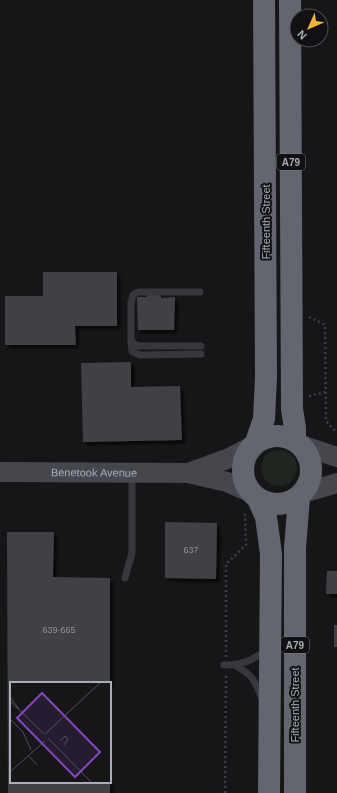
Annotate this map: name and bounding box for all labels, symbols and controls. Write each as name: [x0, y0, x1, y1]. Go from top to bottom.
north arrow: [289, 8, 329, 48]
text: N: [295, 28, 309, 42]
road number: A79: [277, 154, 305, 170]
street label: Fifteenth Street: [260, 184, 272, 260]
street label: Benetook Avenue: [51, 466, 137, 479]
house number: 637: [183, 545, 199, 555]
house number: 639-665: [42, 625, 76, 635]
road number: A79: [281, 637, 309, 653]
street label: Fifteenth Street: [289, 667, 301, 743]
inset map: [10, 682, 111, 783]

